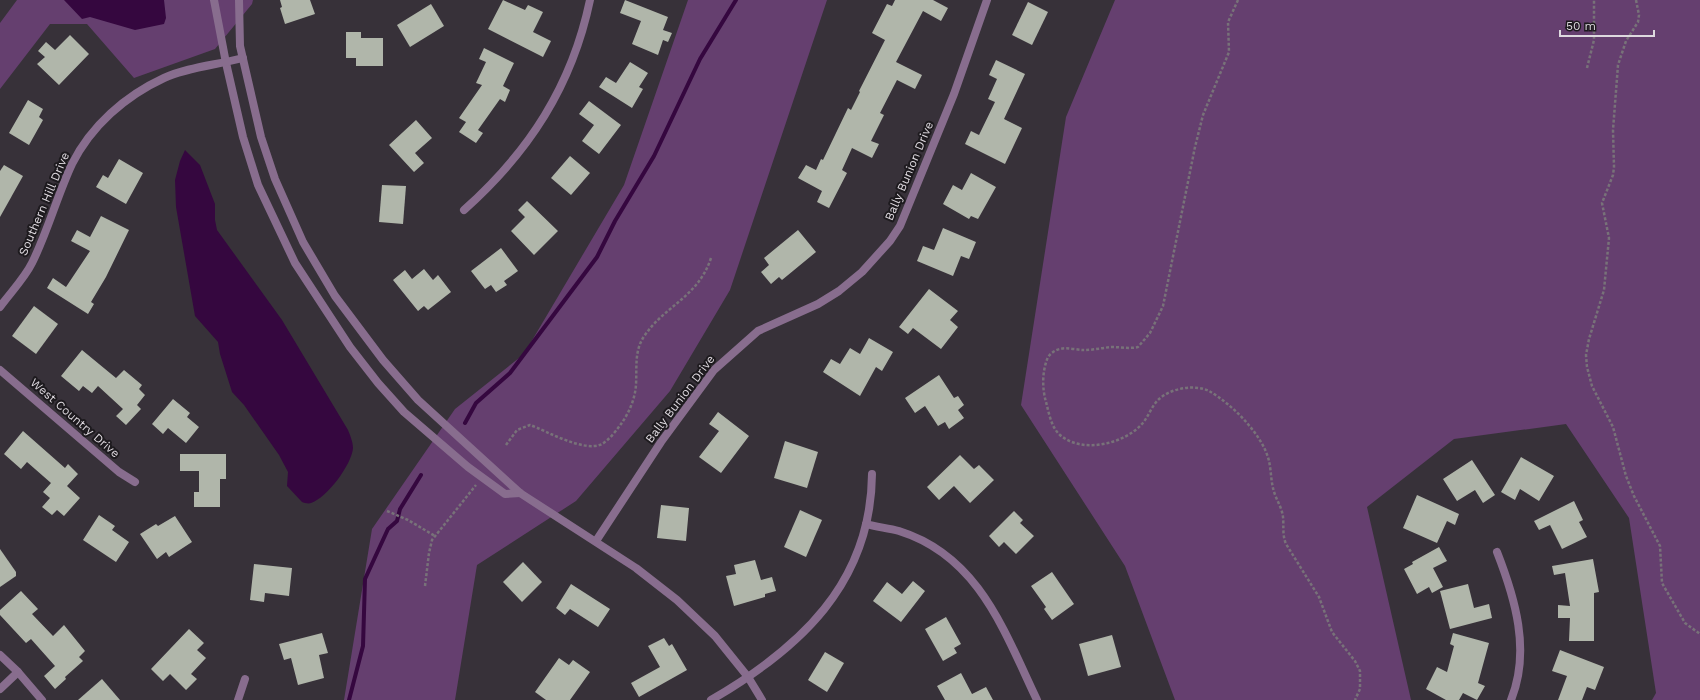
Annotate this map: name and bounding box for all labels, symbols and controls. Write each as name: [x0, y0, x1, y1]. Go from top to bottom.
scale bar: [1560, 12, 1654, 38]
text: 50 m: [1566, 19, 1596, 33]
street label: Bally Bunion Drive: [882, 119, 936, 223]
street label: Southern Hill Drive: [16, 150, 72, 258]
street label: Bally Bunion Drive: [642, 352, 718, 446]
street label: West Country Drive: [28, 376, 122, 461]

